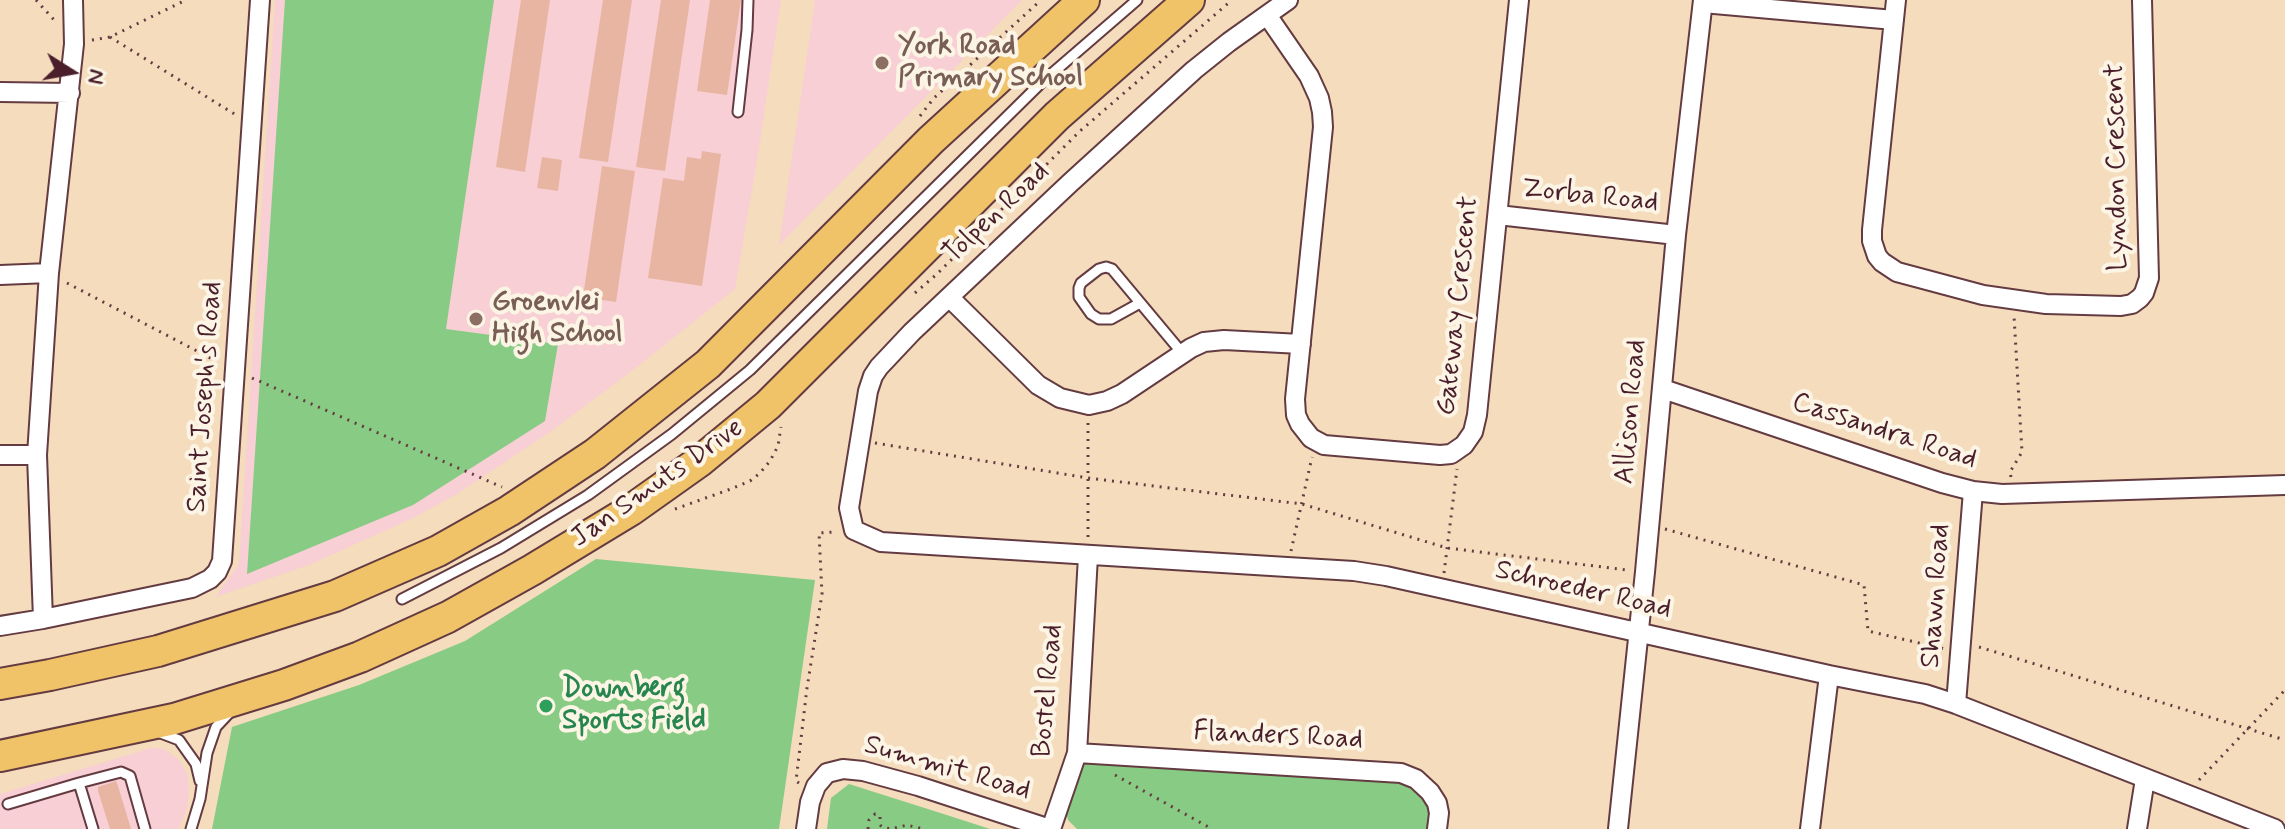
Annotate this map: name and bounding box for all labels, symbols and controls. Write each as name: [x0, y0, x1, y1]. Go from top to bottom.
place label: York Road Primary School: [898, 30, 1083, 96]
north arrow: [32, 32, 112, 112]
marker: York Road Primary School: [873, 54, 891, 72]
street label: Lyndon Crescent: [2099, 63, 2137, 271]
text: N: [80, 67, 111, 86]
street label: Tolpen Road: [937, 156, 1057, 272]
street label: Zorba Road: [1520, 173, 1660, 221]
street label: Gateway Crescent: [1431, 194, 1487, 418]
street label: Saint Joseph's Road: [181, 280, 231, 514]
place label: Groenvlei High School: [492, 286, 622, 352]
marker: Groenvlei High School: [467, 310, 485, 328]
street label: Allison Road: [1609, 338, 1655, 486]
street label: Cassandra Road: [1787, 386, 1981, 478]
street label: Jan Smuts Drive: [565, 412, 751, 556]
street label: Shawn Road: [1915, 523, 1959, 669]
street label: Schroeder Road: [1492, 554, 1674, 628]
street label: Bostel Road: [1026, 623, 1072, 759]
place label: Downberg Sports Field: [562, 673, 706, 739]
marker: Downberg Sports Field: [537, 697, 555, 715]
street label: Flanders Road: [1192, 716, 1364, 758]
street label: Summit Road: [860, 729, 1034, 809]

